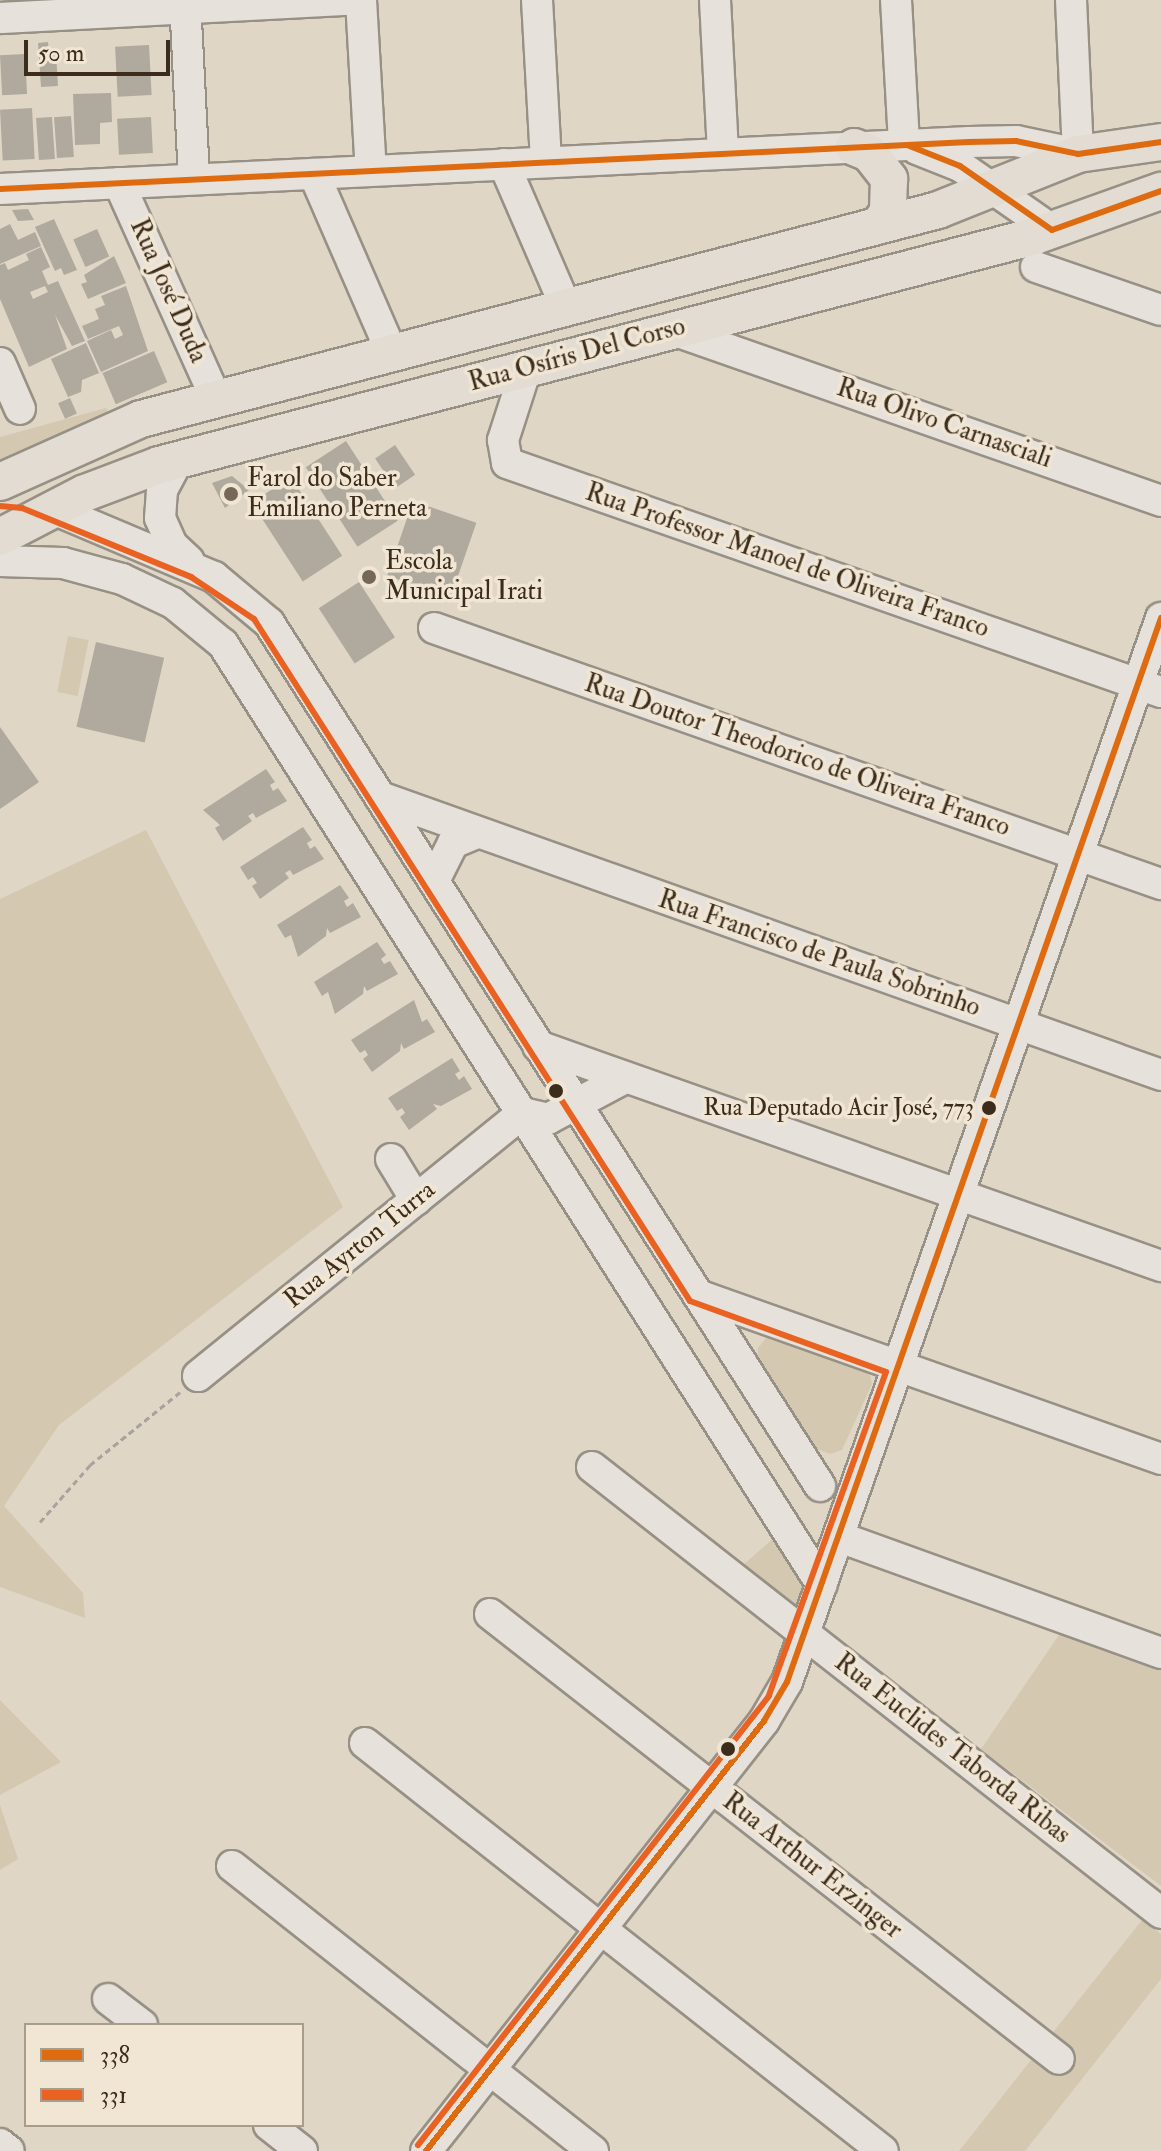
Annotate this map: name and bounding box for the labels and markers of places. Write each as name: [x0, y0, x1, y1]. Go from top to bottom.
place label: Farol do Saber Emiliano Perneta: [247, 463, 427, 524]
marker: Farol do Saber Emiliano Perneta: [222, 485, 240, 503]
place label: Escola Municipal Irati: [385, 546, 543, 608]
marker: Escola Municipal Irati: [360, 568, 378, 586]
unlabelled marker: [548, 1083, 564, 1099]
place label: Rua Deputado Acir José, 773: [703, 1094, 974, 1122]
marker: Rua Deputado Acir José, 773: [981, 1100, 997, 1116]
unlabelled marker: [720, 1741, 736, 1757]

